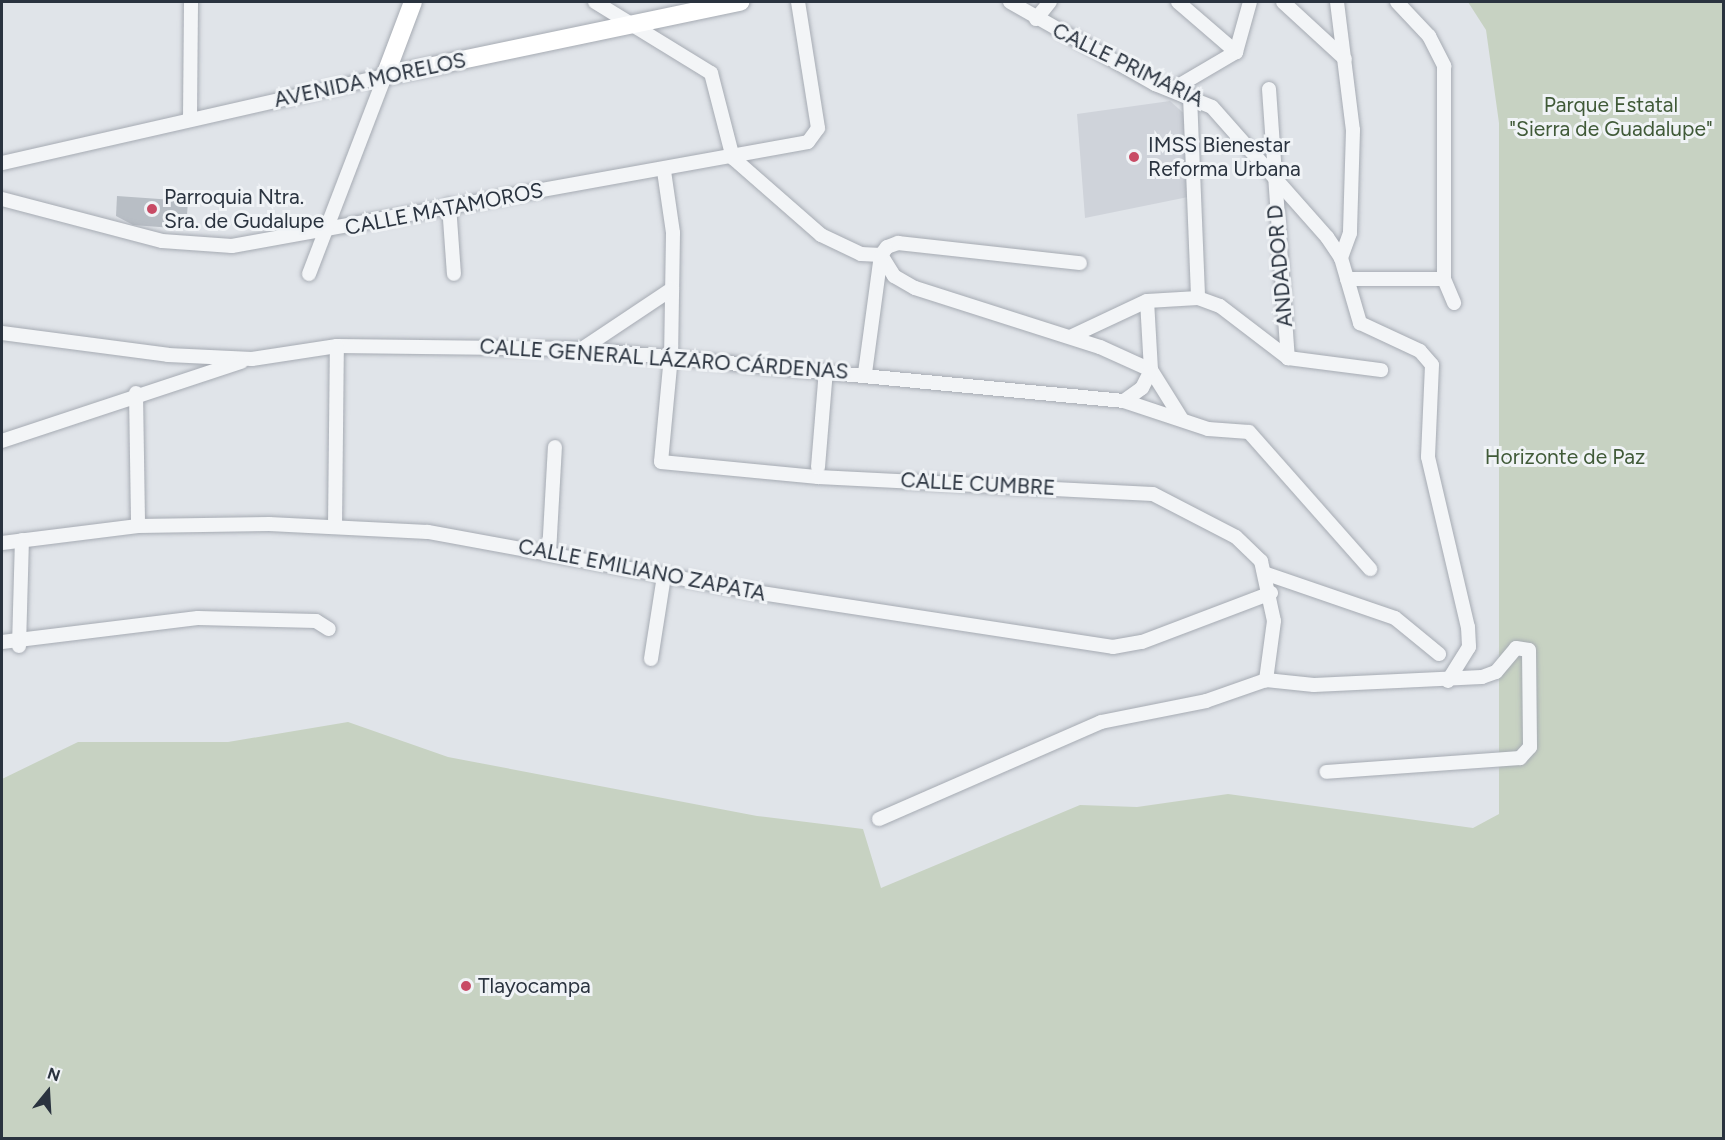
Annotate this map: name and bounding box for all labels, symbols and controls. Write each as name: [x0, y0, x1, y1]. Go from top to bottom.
street label: CALLE PRIMARIA: [1048, 18, 1208, 112]
street label: AVENIDA MORELOS: [272, 47, 468, 113]
park label: Parque Estatal "Sierra de Guadalupe": [1509, 92, 1713, 142]
place label: IMSS Bienestar Reforma Urbana: [1148, 132, 1301, 182]
marker: IMSS Bienestar Reforma Urbana: [1125, 148, 1143, 166]
street label: CALLE MATAMOROS: [343, 177, 545, 241]
place label: Parroquia Ntra. Sra. de Gudalupe: [164, 184, 324, 234]
marker: Parroquia Ntra. Sra. de Gudalupe: [145, 202, 159, 216]
street label: ANDADOR D: [1262, 204, 1298, 328]
street label: CALLE GENERAL LÁZARO CÁRDENAS: [479, 334, 849, 384]
park label: Horizonte de Paz: [1485, 444, 1645, 470]
street label: CALLE CUMBRE: [900, 467, 1056, 501]
street label: CALLE EMILIANO ZAPATA: [516, 534, 768, 606]
place label: Tlayocampa: [478, 973, 591, 999]
marker: Tlayocampa: [459, 979, 473, 993]
north arrow: [18, 1062, 78, 1122]
text: N: [45, 1063, 63, 1085]

